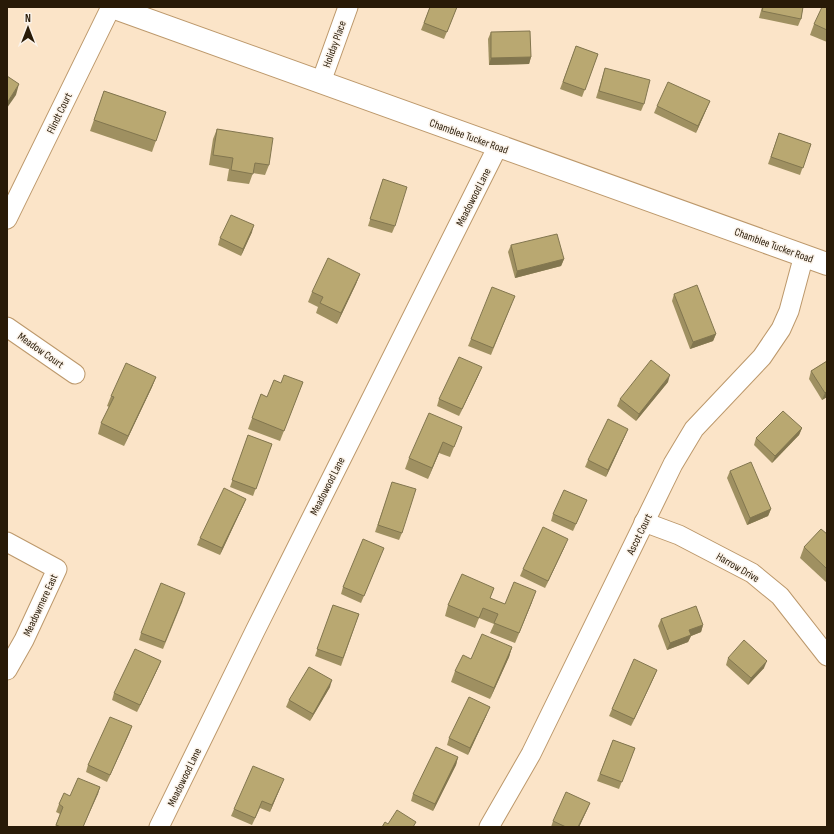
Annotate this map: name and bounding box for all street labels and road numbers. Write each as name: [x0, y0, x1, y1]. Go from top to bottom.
street label: Holiday Place: [320, 19, 349, 69]
street label: Flindt Court: [44, 90, 75, 136]
street label: Chamblee Tucker Road: [428, 116, 510, 157]
street label: Meadowood Lane: [453, 166, 494, 228]
street label: Chamblee Tucker Road: [733, 225, 815, 266]
street label: Meadow Court: [15, 330, 67, 371]
street label: Meadowood Lane: [307, 455, 348, 517]
street label: Ascot Court: [624, 511, 655, 558]
street label: Harrow Drive: [714, 550, 762, 585]
street label: Meadowmere East: [20, 572, 61, 638]
street label: Meadowood Lane: [165, 746, 204, 809]

